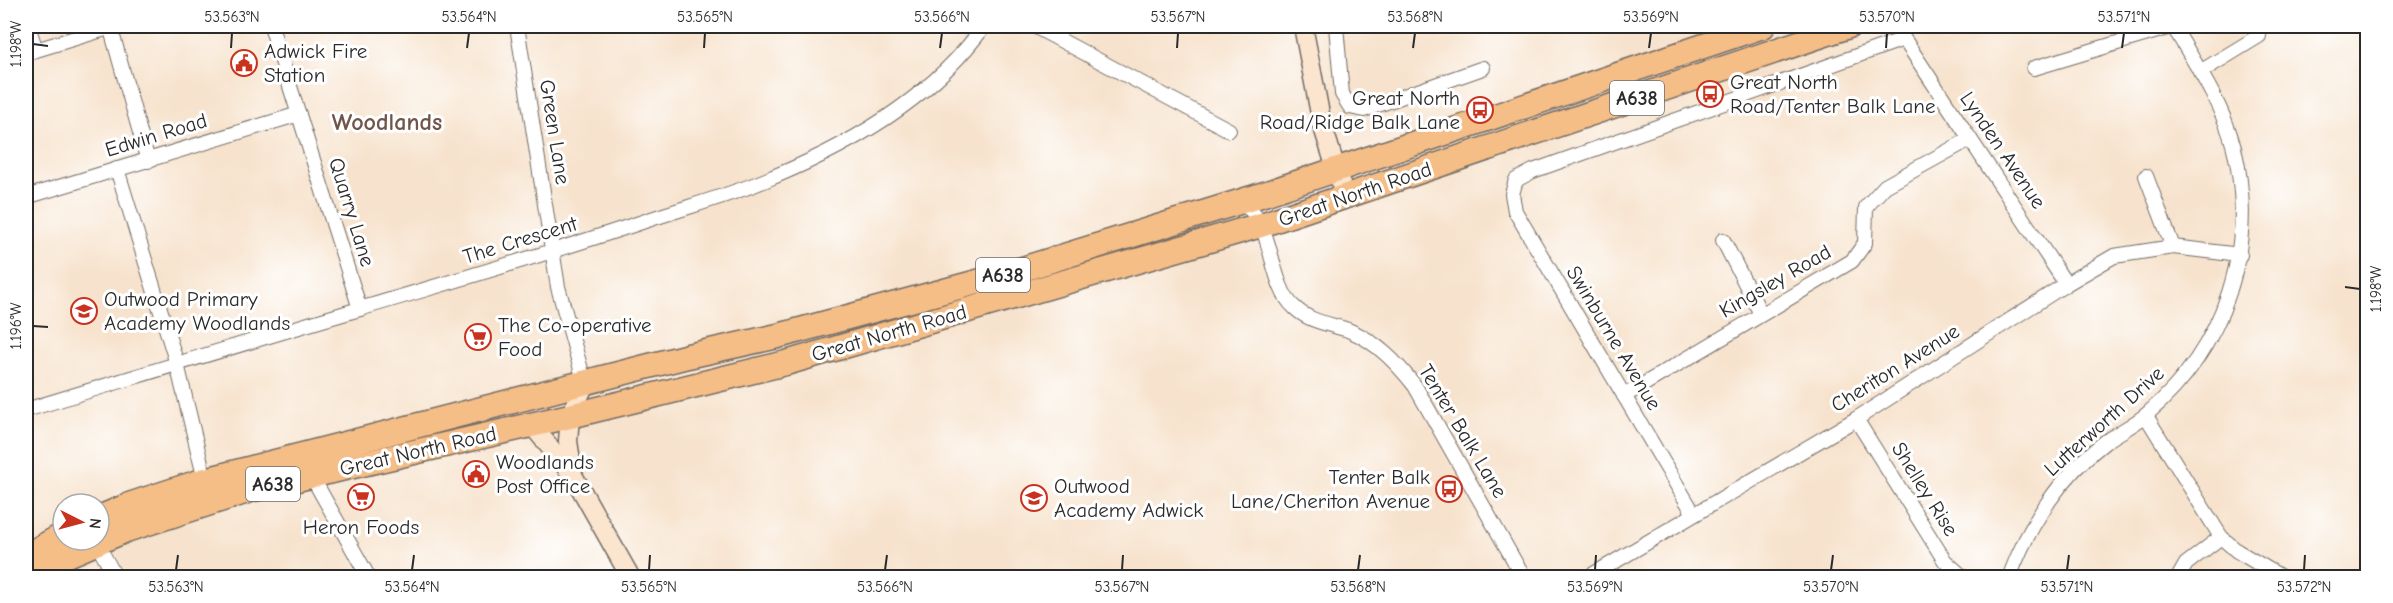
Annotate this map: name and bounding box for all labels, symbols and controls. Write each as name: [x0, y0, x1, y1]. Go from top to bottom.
text: 53.563°N: [204, 8, 260, 26]
text: 53.564°N: [441, 8, 497, 26]
text: 53.565°N: [677, 8, 733, 26]
text: 53.566°N: [914, 8, 970, 26]
text: 53.567°N: [1151, 8, 1205, 26]
text: 53.568°N: [1387, 8, 1443, 26]
text: 53.569°N: [1623, 8, 1679, 26]
text: 53.570°N: [1859, 8, 1915, 26]
text: 53.571°N: [2098, 8, 2150, 26]
text: 1.198°W: [7, 21, 25, 67]
place label: Adwick Fire Station: [264, 39, 367, 87]
public building icon: Adwick Fire Station: [229, 48, 259, 78]
place label: Great North Road/Tenter Balk Lane: [1730, 70, 1936, 118]
street label: Green Lane: [535, 78, 575, 186]
bus stop icon: Great North Road/Tenter Balk Lane: [1695, 79, 1725, 109]
road number: A638: [1610, 81, 1664, 115]
place label: Great North Road/Ridge Balk Lane: [1260, 86, 1460, 134]
street label: Lynden Avenue: [1955, 87, 2051, 213]
bus stop icon: Great North Road/Ridge Balk Lane: [1465, 95, 1495, 125]
street label: Edwin Road: [102, 108, 210, 162]
district label: Woodlands: [332, 108, 442, 136]
street label: Quarry Lane: [324, 155, 380, 269]
street label: Great North Road: [1275, 157, 1435, 231]
street label: The Crescent: [460, 211, 581, 269]
street label: Kingsley Road: [1715, 239, 1835, 323]
road number: A638: [976, 258, 1030, 292]
street label: Swinburne Avenue: [1561, 262, 1667, 414]
text: 1.198°W: [2367, 266, 2385, 312]
place label: Outwood Primary Academy Woodlands: [104, 287, 290, 335]
school or university icon: Outwood Primary Academy Woodlands: [69, 296, 99, 326]
street label: Great North Road: [809, 299, 969, 367]
text: 1.196°W: [7, 303, 25, 349]
place label: The Co-operative Food: [498, 313, 651, 361]
street label: Cheriton Avenue: [1826, 319, 1964, 417]
supermarket icon: The Co-operative Food: [463, 322, 493, 352]
street label: Tenter Balk Lane: [1414, 360, 1512, 502]
street label: Lutterworth Drive: [2039, 361, 2169, 481]
street label: Great North Road: [337, 421, 499, 481]
street label: Shelley Rise: [1887, 438, 1963, 540]
place label: Woodlands Post Office: [496, 450, 594, 498]
public building icon: Woodlands Post Office: [461, 459, 491, 489]
place label: Tenter Balk Lane/Cheriton Avenue: [1231, 465, 1430, 513]
road number: A638: [246, 467, 300, 501]
place label: Outwood Academy Adwick: [1054, 474, 1204, 522]
bus stop icon: Tenter Balk Lane/Cheriton Avenue: [1434, 474, 1464, 504]
supermarket icon: Heron Foods: [346, 482, 376, 512]
school or university icon: Outwood Academy Adwick: [1019, 483, 1049, 513]
north arrow: [51, 492, 111, 552]
place label: Heron Foods: [303, 515, 419, 539]
text: N: [85, 517, 104, 530]
text: 53.563°N: [148, 578, 204, 596]
text: 53.564°N: [384, 578, 440, 596]
text: 53.565°N: [621, 578, 677, 596]
text: 53.566°N: [857, 578, 913, 596]
text: 53.567°N: [1095, 578, 1149, 596]
text: 53.568°N: [1330, 578, 1386, 596]
text: 53.569°N: [1567, 578, 1623, 596]
text: 53.570°N: [1803, 578, 1859, 596]
text: 53.571°N: [2041, 578, 2093, 596]
text: 53.572°N: [2277, 578, 2331, 596]

